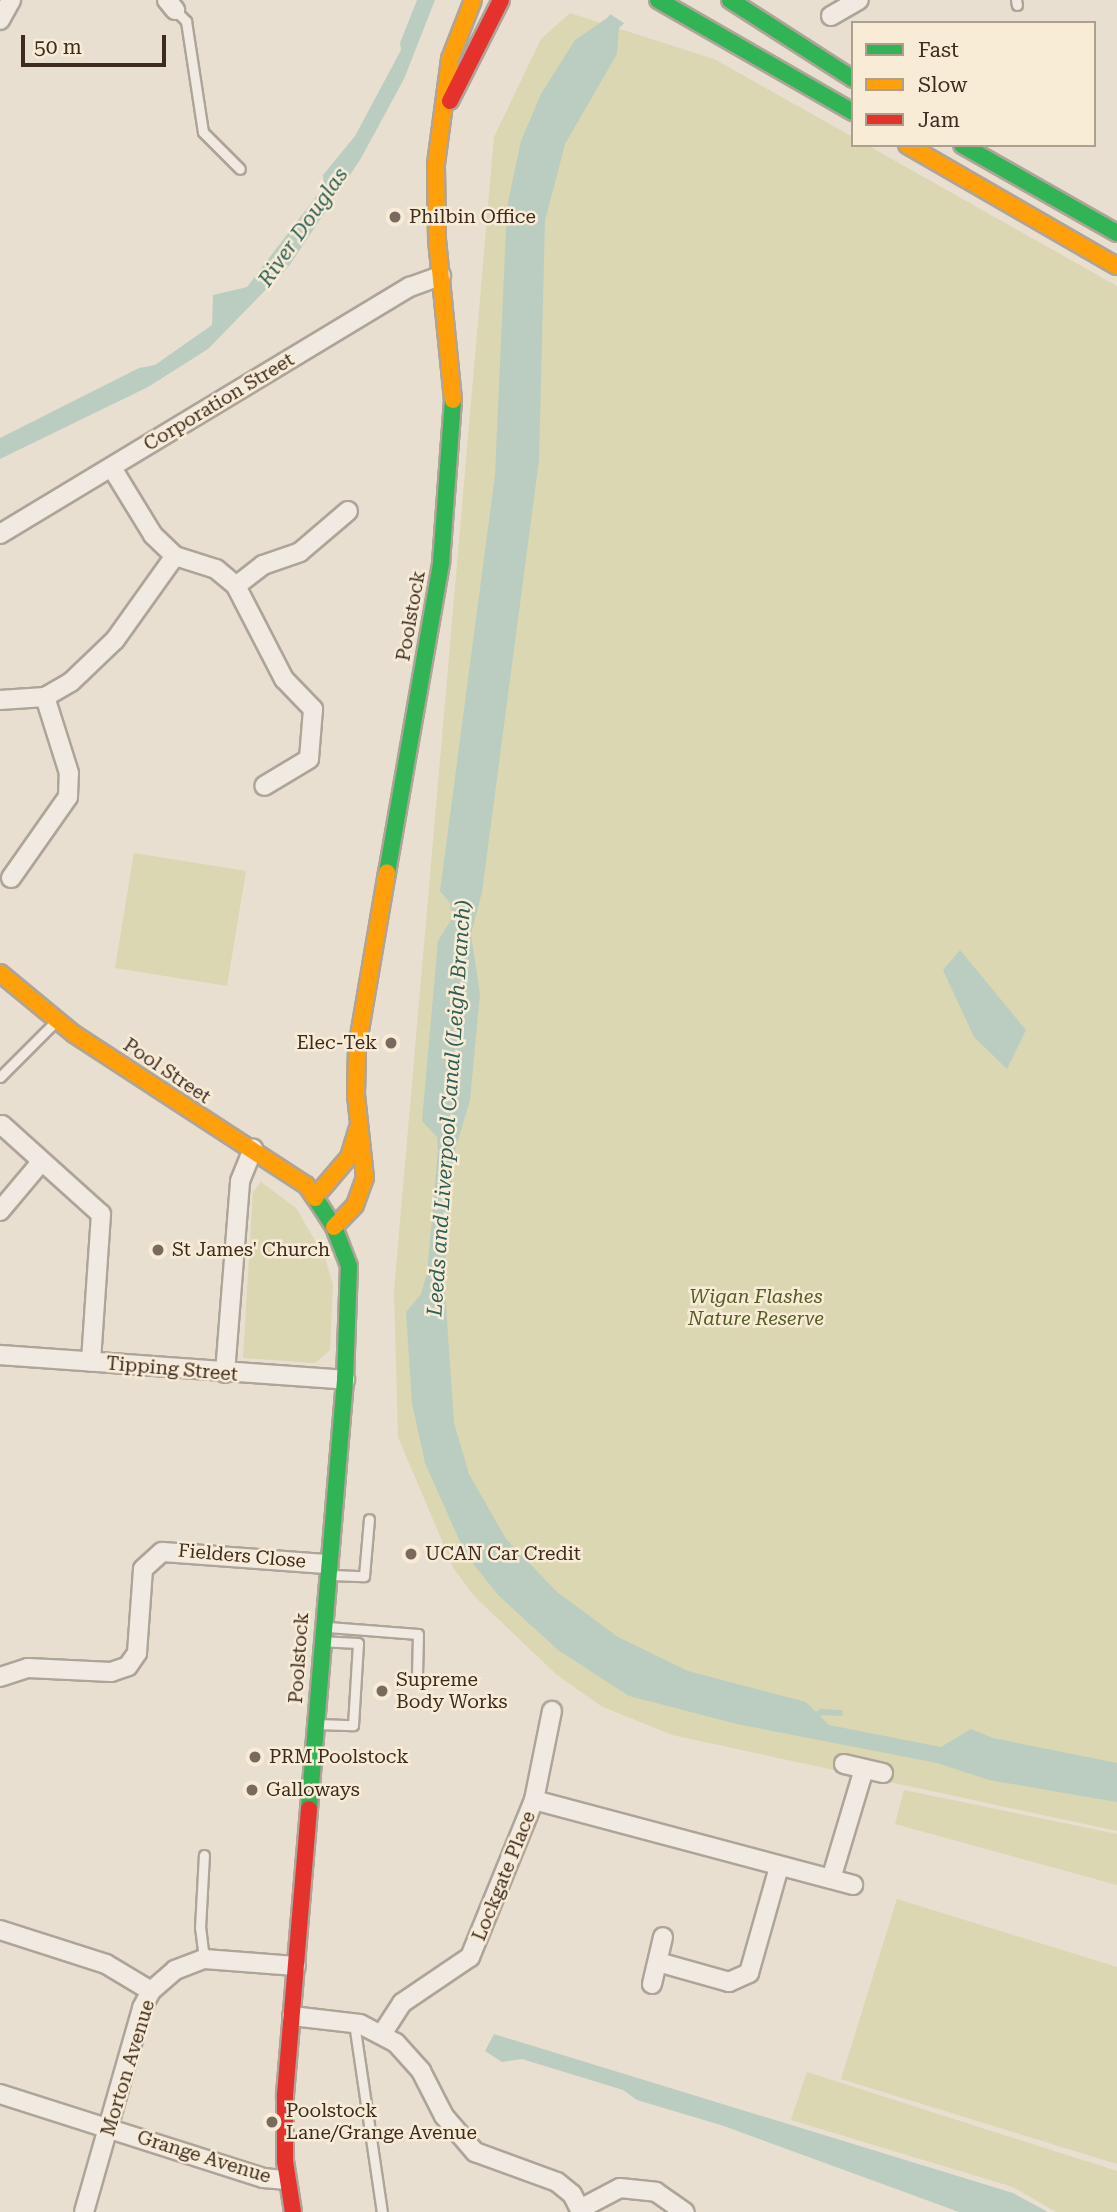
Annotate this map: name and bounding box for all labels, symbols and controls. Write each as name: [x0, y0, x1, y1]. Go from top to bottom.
scale bar: [24, 21, 170, 65]
legend: [851, 21, 1096, 147]
text: 50 m: [34, 35, 82, 59]
text: Fast: [918, 38, 959, 62]
text: Slow: [918, 73, 967, 97]
text: Jam: [918, 108, 960, 132]
water label: River Douglas: [253, 163, 353, 291]
place label: Philbin Office: [409, 206, 536, 228]
marker: Philbin Office: [387, 209, 403, 225]
street label: Corporation Street: [140, 348, 298, 456]
street label: Poolstock: [392, 569, 430, 663]
water label: Leeds and Liverpool Canal (Leigh Branch): [422, 899, 476, 1317]
place label: Elec-Tek: [296, 1032, 377, 1054]
street label: Pool Street: [119, 1034, 215, 1108]
marker: Elec-Tek: [383, 1035, 399, 1051]
place label: St James' Church: [172, 1239, 330, 1261]
marker: St James' Church: [150, 1242, 166, 1258]
park label: Wigan Flashes Nature Reserve: [688, 1286, 824, 1330]
street label: Tipping Street: [105, 1352, 239, 1386]
street label: Fielders Close: [177, 1539, 307, 1573]
place label: UCAN Car Credit: [425, 1543, 581, 1565]
marker: UCAN Car Credit: [403, 1546, 419, 1562]
street label: Poolstock: [284, 1612, 314, 1704]
place label: Supreme Body Works: [396, 1669, 508, 1713]
marker: Supreme Body Works: [374, 1683, 390, 1699]
place label: PRM Poolstock: [269, 1746, 408, 1768]
marker: PRM Poolstock: [247, 1749, 263, 1765]
place label: Galloways: [266, 1779, 360, 1801]
marker: Galloways: [244, 1782, 260, 1798]
street label: Lockgate Place: [468, 1808, 540, 1944]
street label: Morton Avenue: [96, 1997, 160, 2139]
place label: Poolstock Lane/Grange Avenue: [286, 2100, 477, 2144]
marker: Poolstock Lane/Grange Avenue: [264, 2114, 280, 2130]
street label: Grange Avenue: [134, 2126, 274, 2188]

